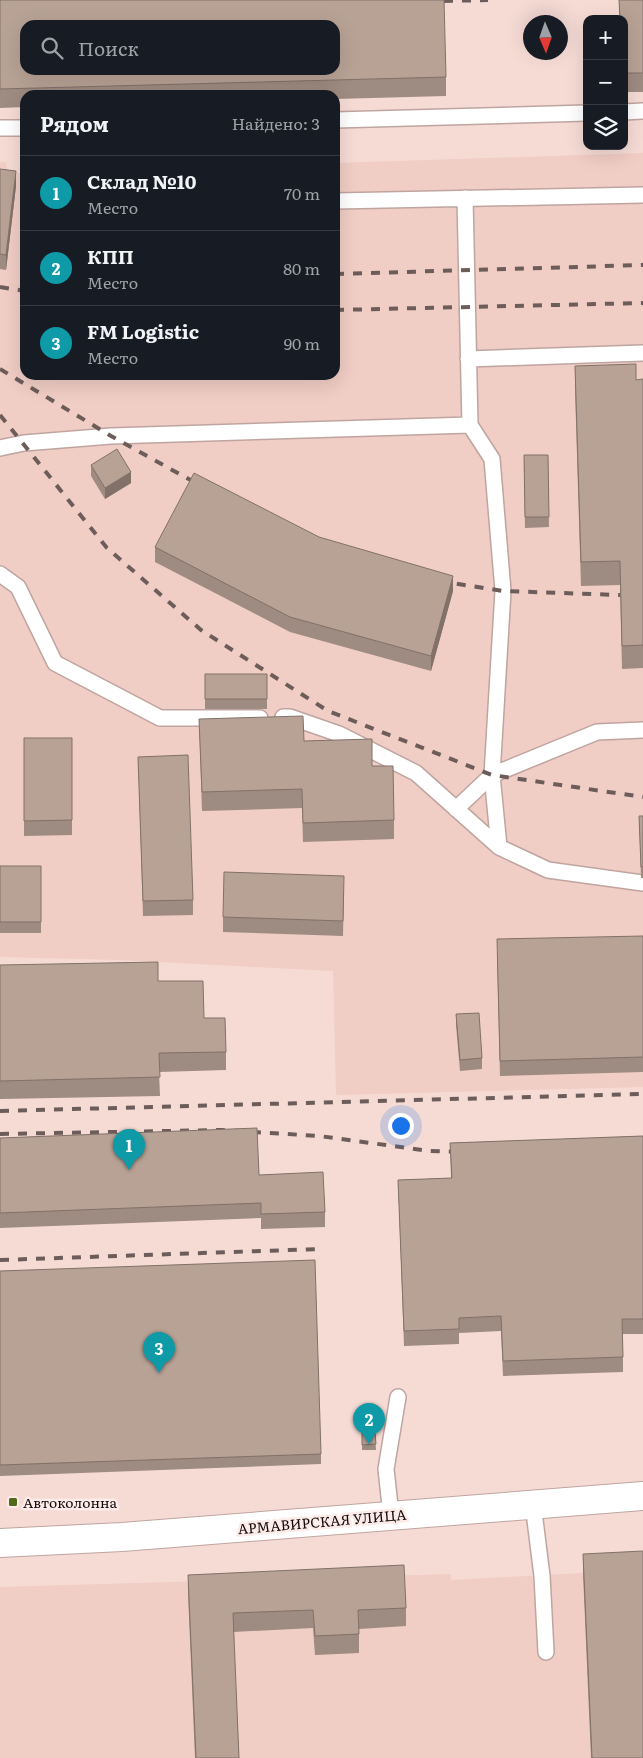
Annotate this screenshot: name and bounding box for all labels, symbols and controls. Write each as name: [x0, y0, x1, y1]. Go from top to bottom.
north arrow: [523, 15, 568, 60]
map controls: [583, 15, 628, 150]
button: +: [583, 15, 628, 60]
search box: [20, 20, 340, 75]
icon: search: [38, 34, 66, 62]
text: Поиск: [78, 34, 139, 62]
button: −: [583, 60, 628, 105]
button: layers: [583, 105, 628, 150]
text: Рядом: [40, 107, 109, 138]
text: Найдено: 3: [232, 111, 320, 135]
text: Склад №10: [87, 167, 196, 195]
text: 1: [53, 181, 59, 205]
text: 70 m: [284, 181, 320, 205]
text: Место: [87, 195, 138, 219]
text: КПП: [87, 242, 134, 270]
text: 2: [52, 256, 60, 280]
text: 80 m: [283, 256, 320, 280]
text: Место: [87, 270, 138, 294]
text: FM Logistic: [87, 317, 199, 345]
text: 3: [52, 331, 60, 355]
text: 90 m: [284, 331, 320, 355]
text: Место: [87, 345, 138, 369]
your location: [388, 1113, 414, 1139]
pin: 1: [113, 1129, 145, 1170]
pin: 3: [143, 1332, 175, 1373]
pin: 2: [353, 1403, 385, 1444]
place label: Автоколонна: [23, 1492, 118, 1512]
marker: Автоколонна: [7, 1496, 19, 1508]
street label: АРМАВИРСКАЯ УЛИЦА: [237, 1504, 408, 1538]

